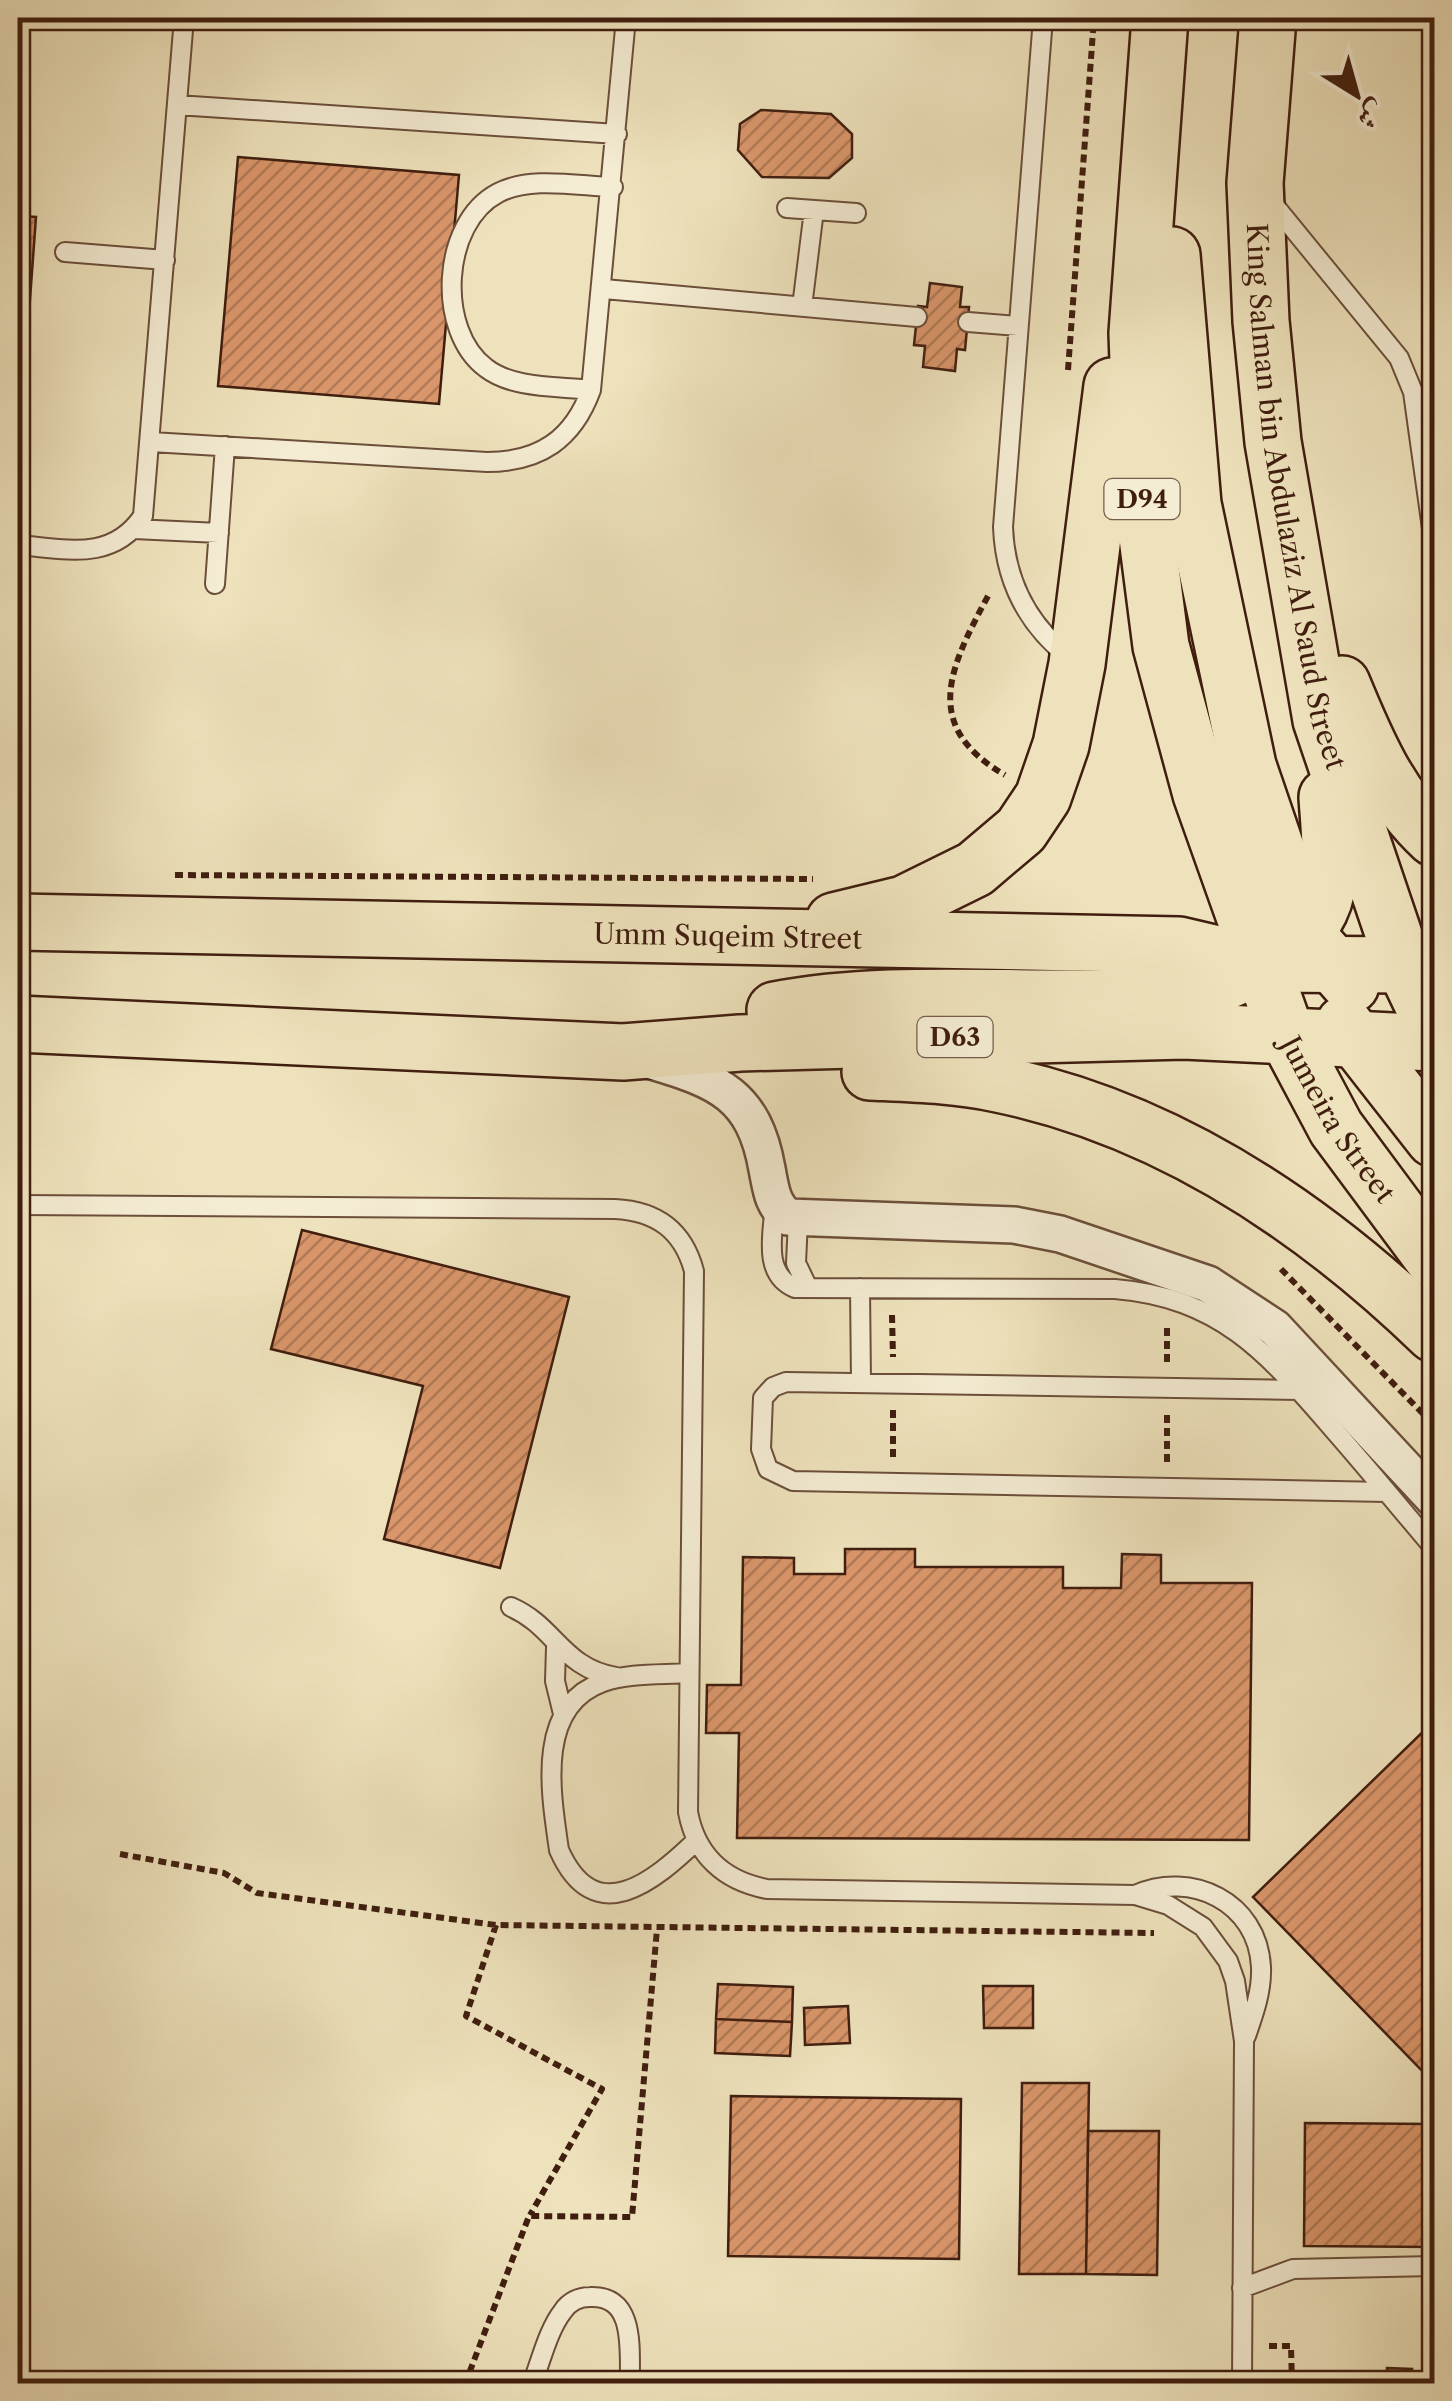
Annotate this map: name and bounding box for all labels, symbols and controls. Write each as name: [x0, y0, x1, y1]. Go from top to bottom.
north arrow: [1307, 45, 1407, 145]
text: ش: [1351, 93, 1393, 137]
street label: King Salman bin Abdulaziz Al Saud Street: [1240, 222, 1354, 774]
road number: D94: [1104, 479, 1180, 519]
street label: Umm Suqeim Street: [593, 916, 863, 956]
road number: D63: [918, 1017, 992, 1057]
street label: Jumeira Street: [1271, 1027, 1403, 1209]

